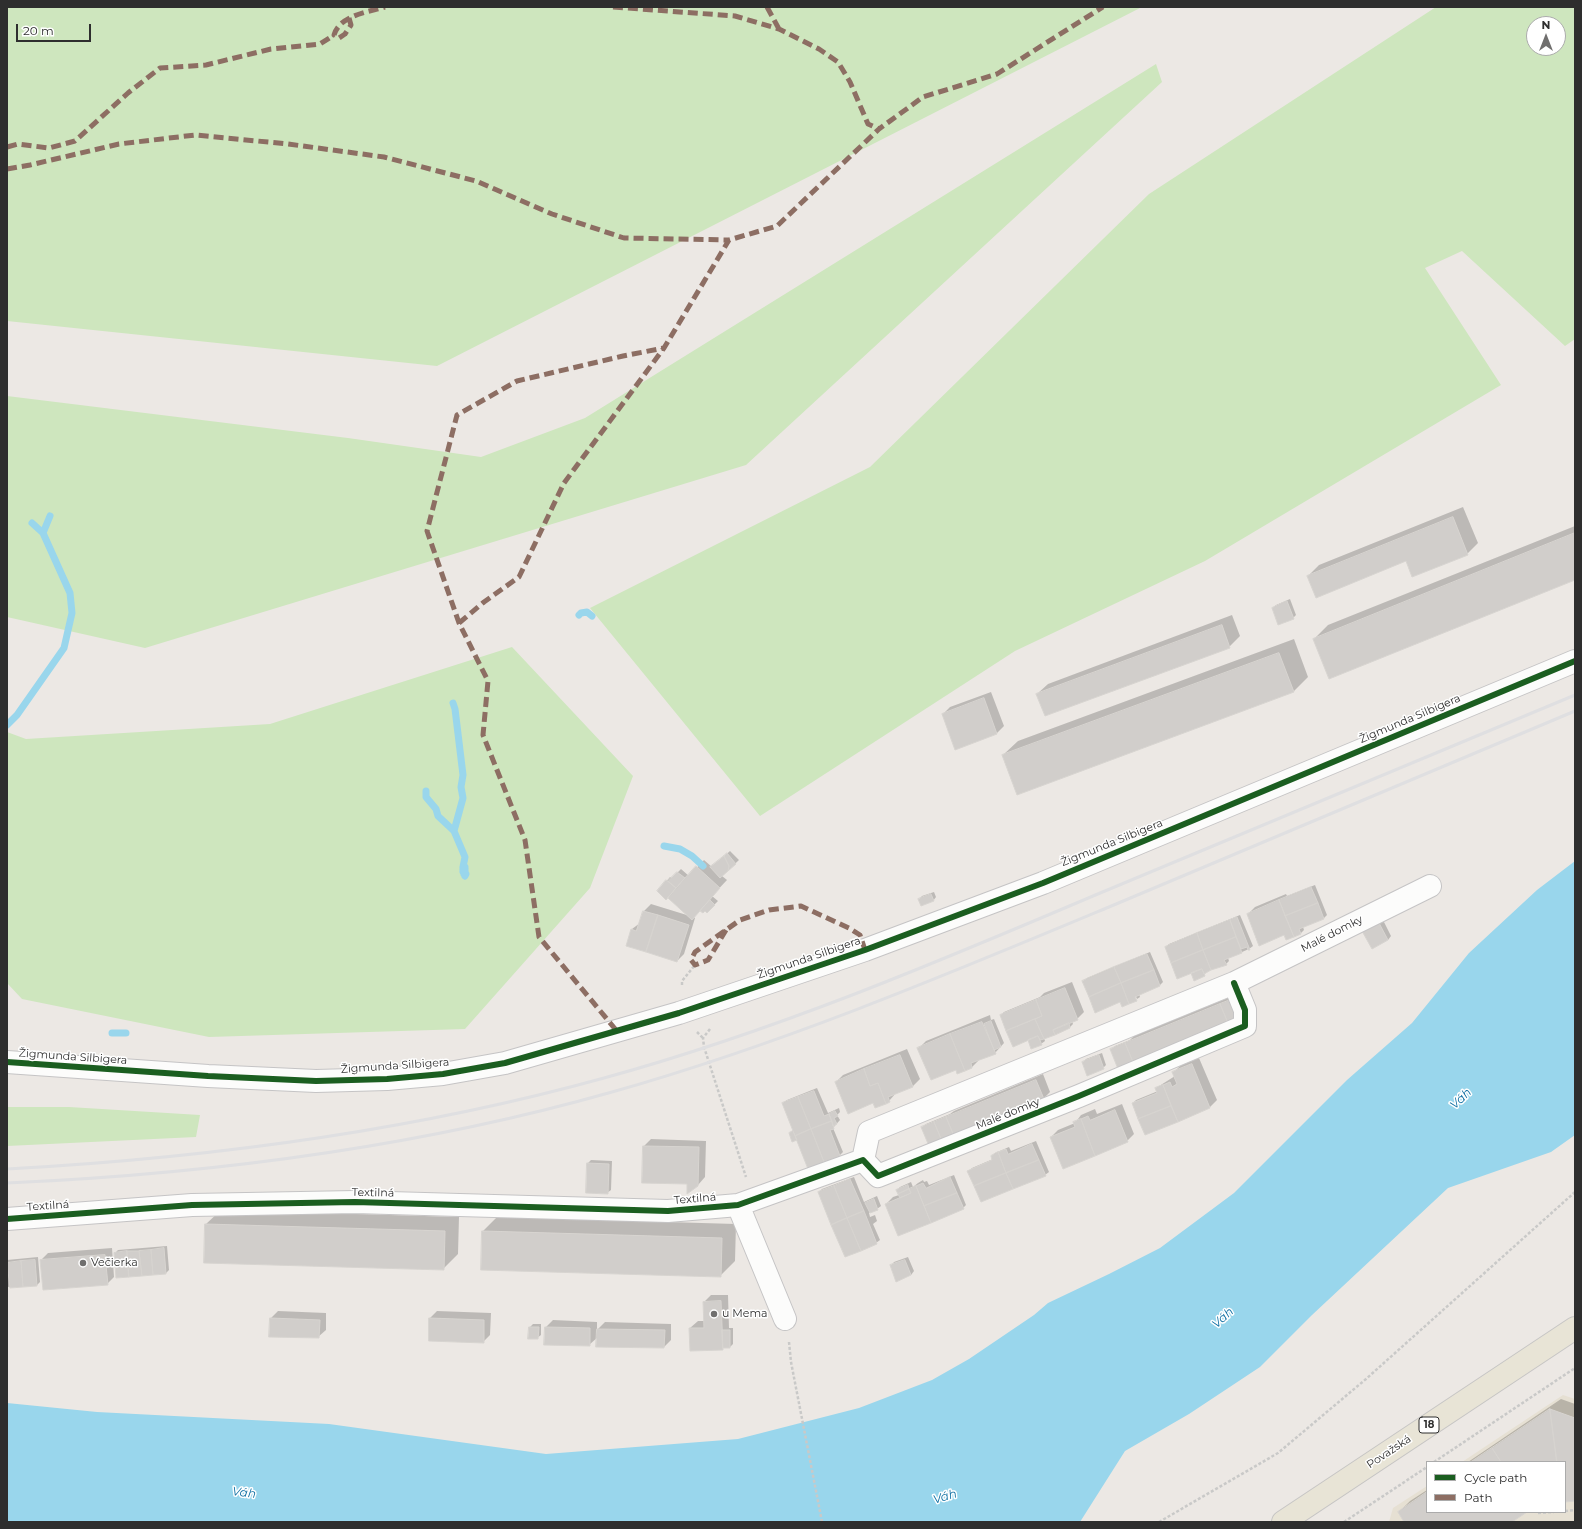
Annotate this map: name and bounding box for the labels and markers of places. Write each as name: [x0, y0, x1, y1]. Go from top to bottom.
place label: Večierka: [91, 1256, 138, 1270]
marker: Večierka: [78, 1258, 88, 1268]
place label: u Mema: [722, 1307, 768, 1321]
marker: u Mema: [709, 1309, 719, 1319]

